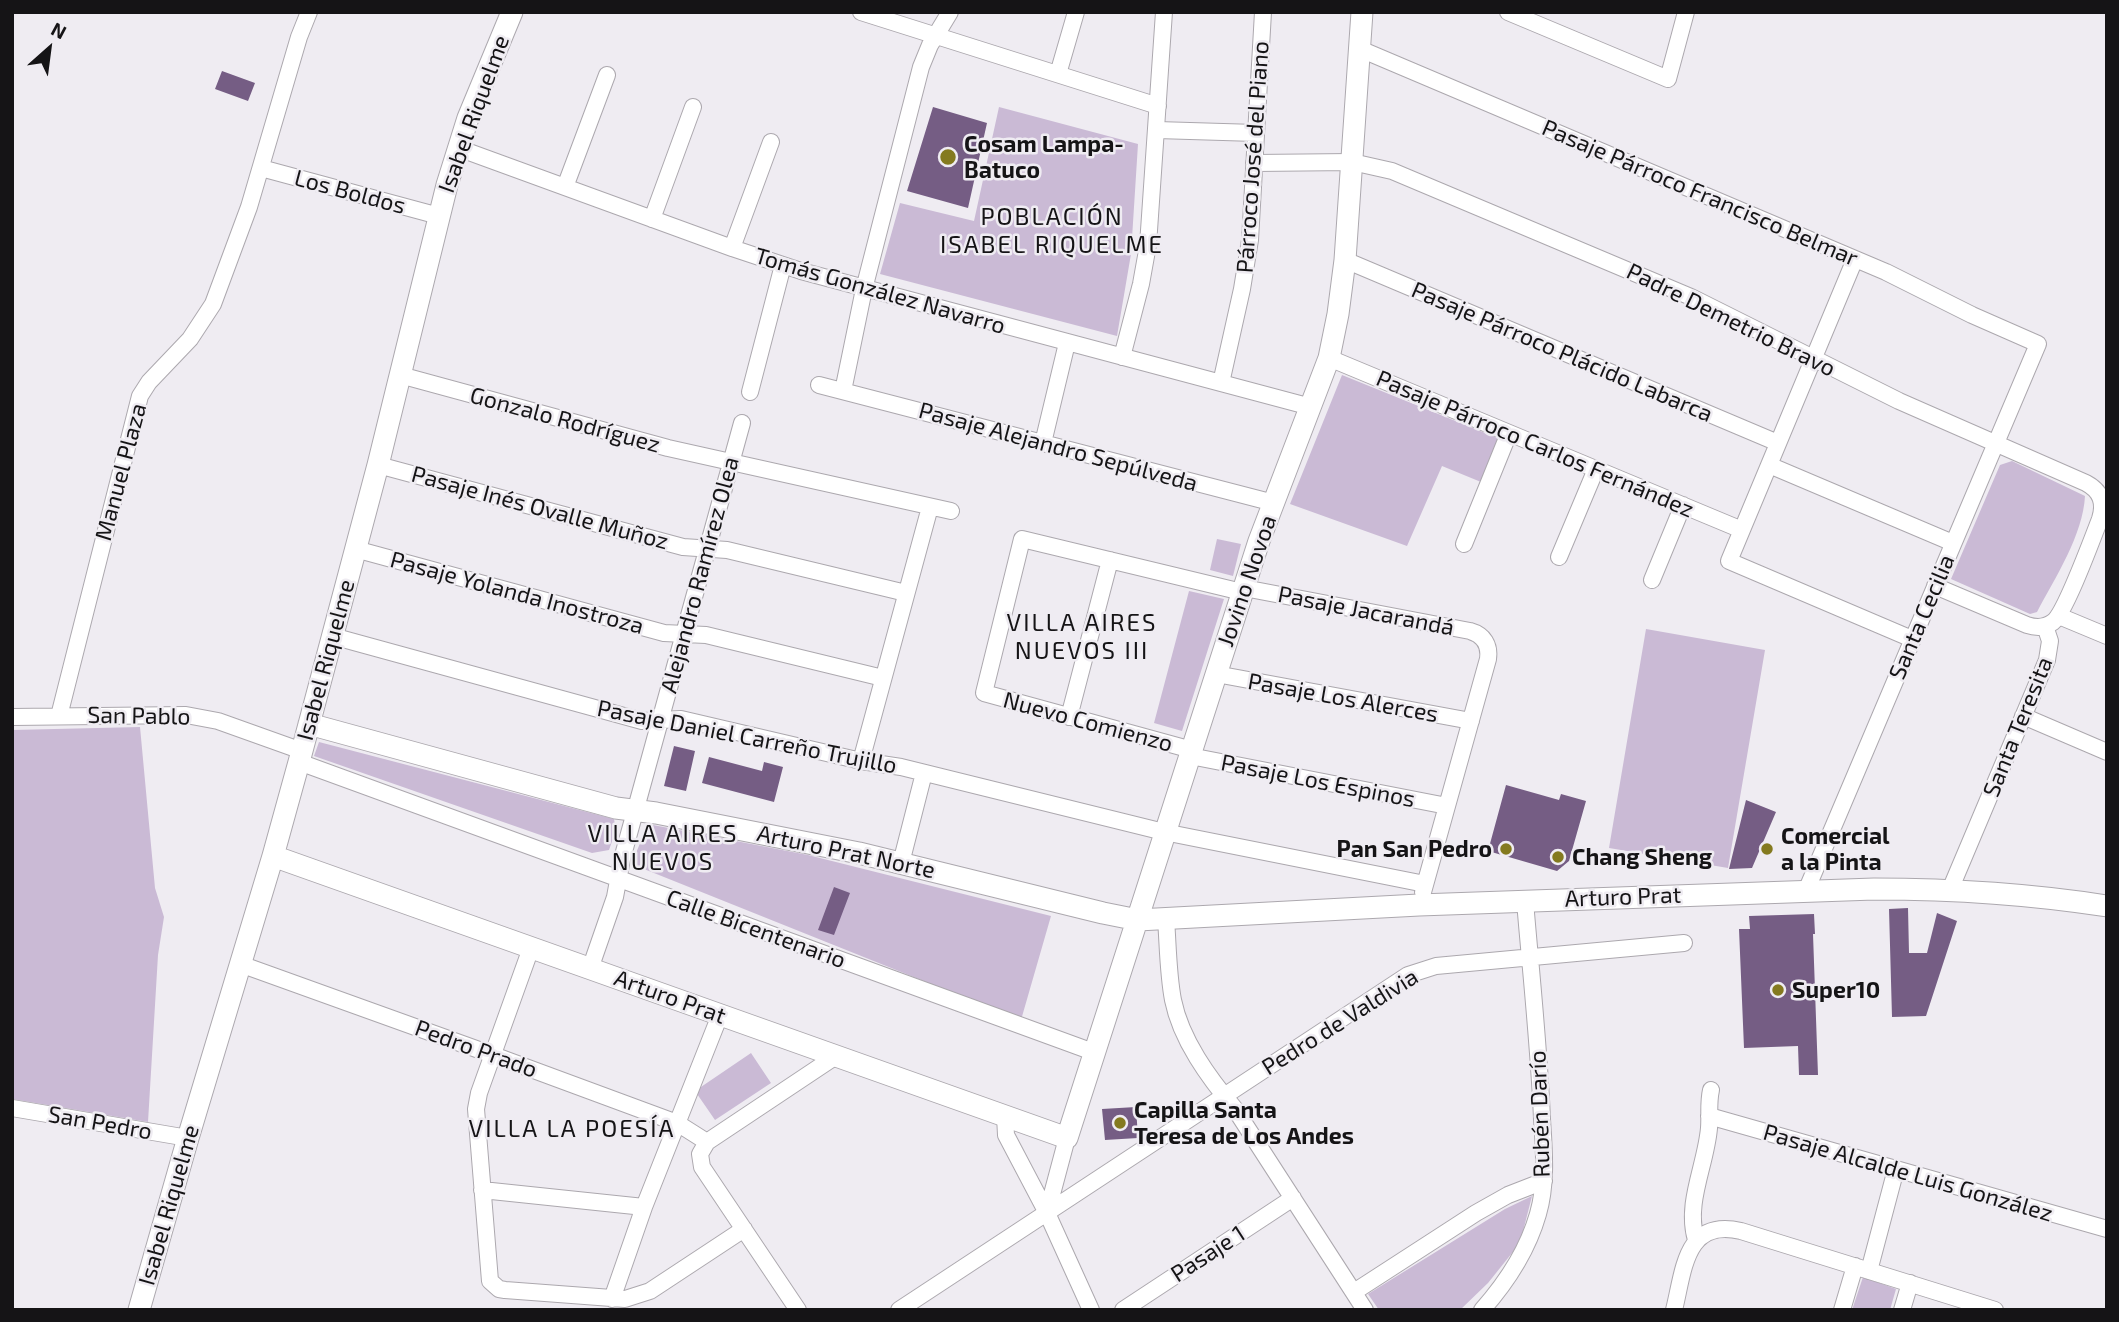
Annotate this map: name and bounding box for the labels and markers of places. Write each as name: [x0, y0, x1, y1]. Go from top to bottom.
place label: Cosam Lampa- Batuco: [964, 130, 1124, 184]
marker: Cosam Lampa- Batuco: [938, 147, 958, 167]
place label: Comercial a la Pinta: [1781, 822, 1890, 876]
place label: Pan San Pedro: [1337, 835, 1492, 863]
marker: Pan San Pedro: [1498, 841, 1514, 857]
marker: Comercial a la Pinta: [1759, 841, 1775, 857]
place label: Chang Sheng: [1572, 843, 1712, 871]
marker: Chang Sheng: [1550, 849, 1566, 865]
place label: Super10: [1792, 976, 1880, 1004]
marker: Super10: [1770, 982, 1786, 998]
place label: Capilla Santa Teresa de Los Andes: [1134, 1096, 1354, 1150]
marker: Capilla Santa Teresa de Los Andes: [1112, 1115, 1128, 1131]

